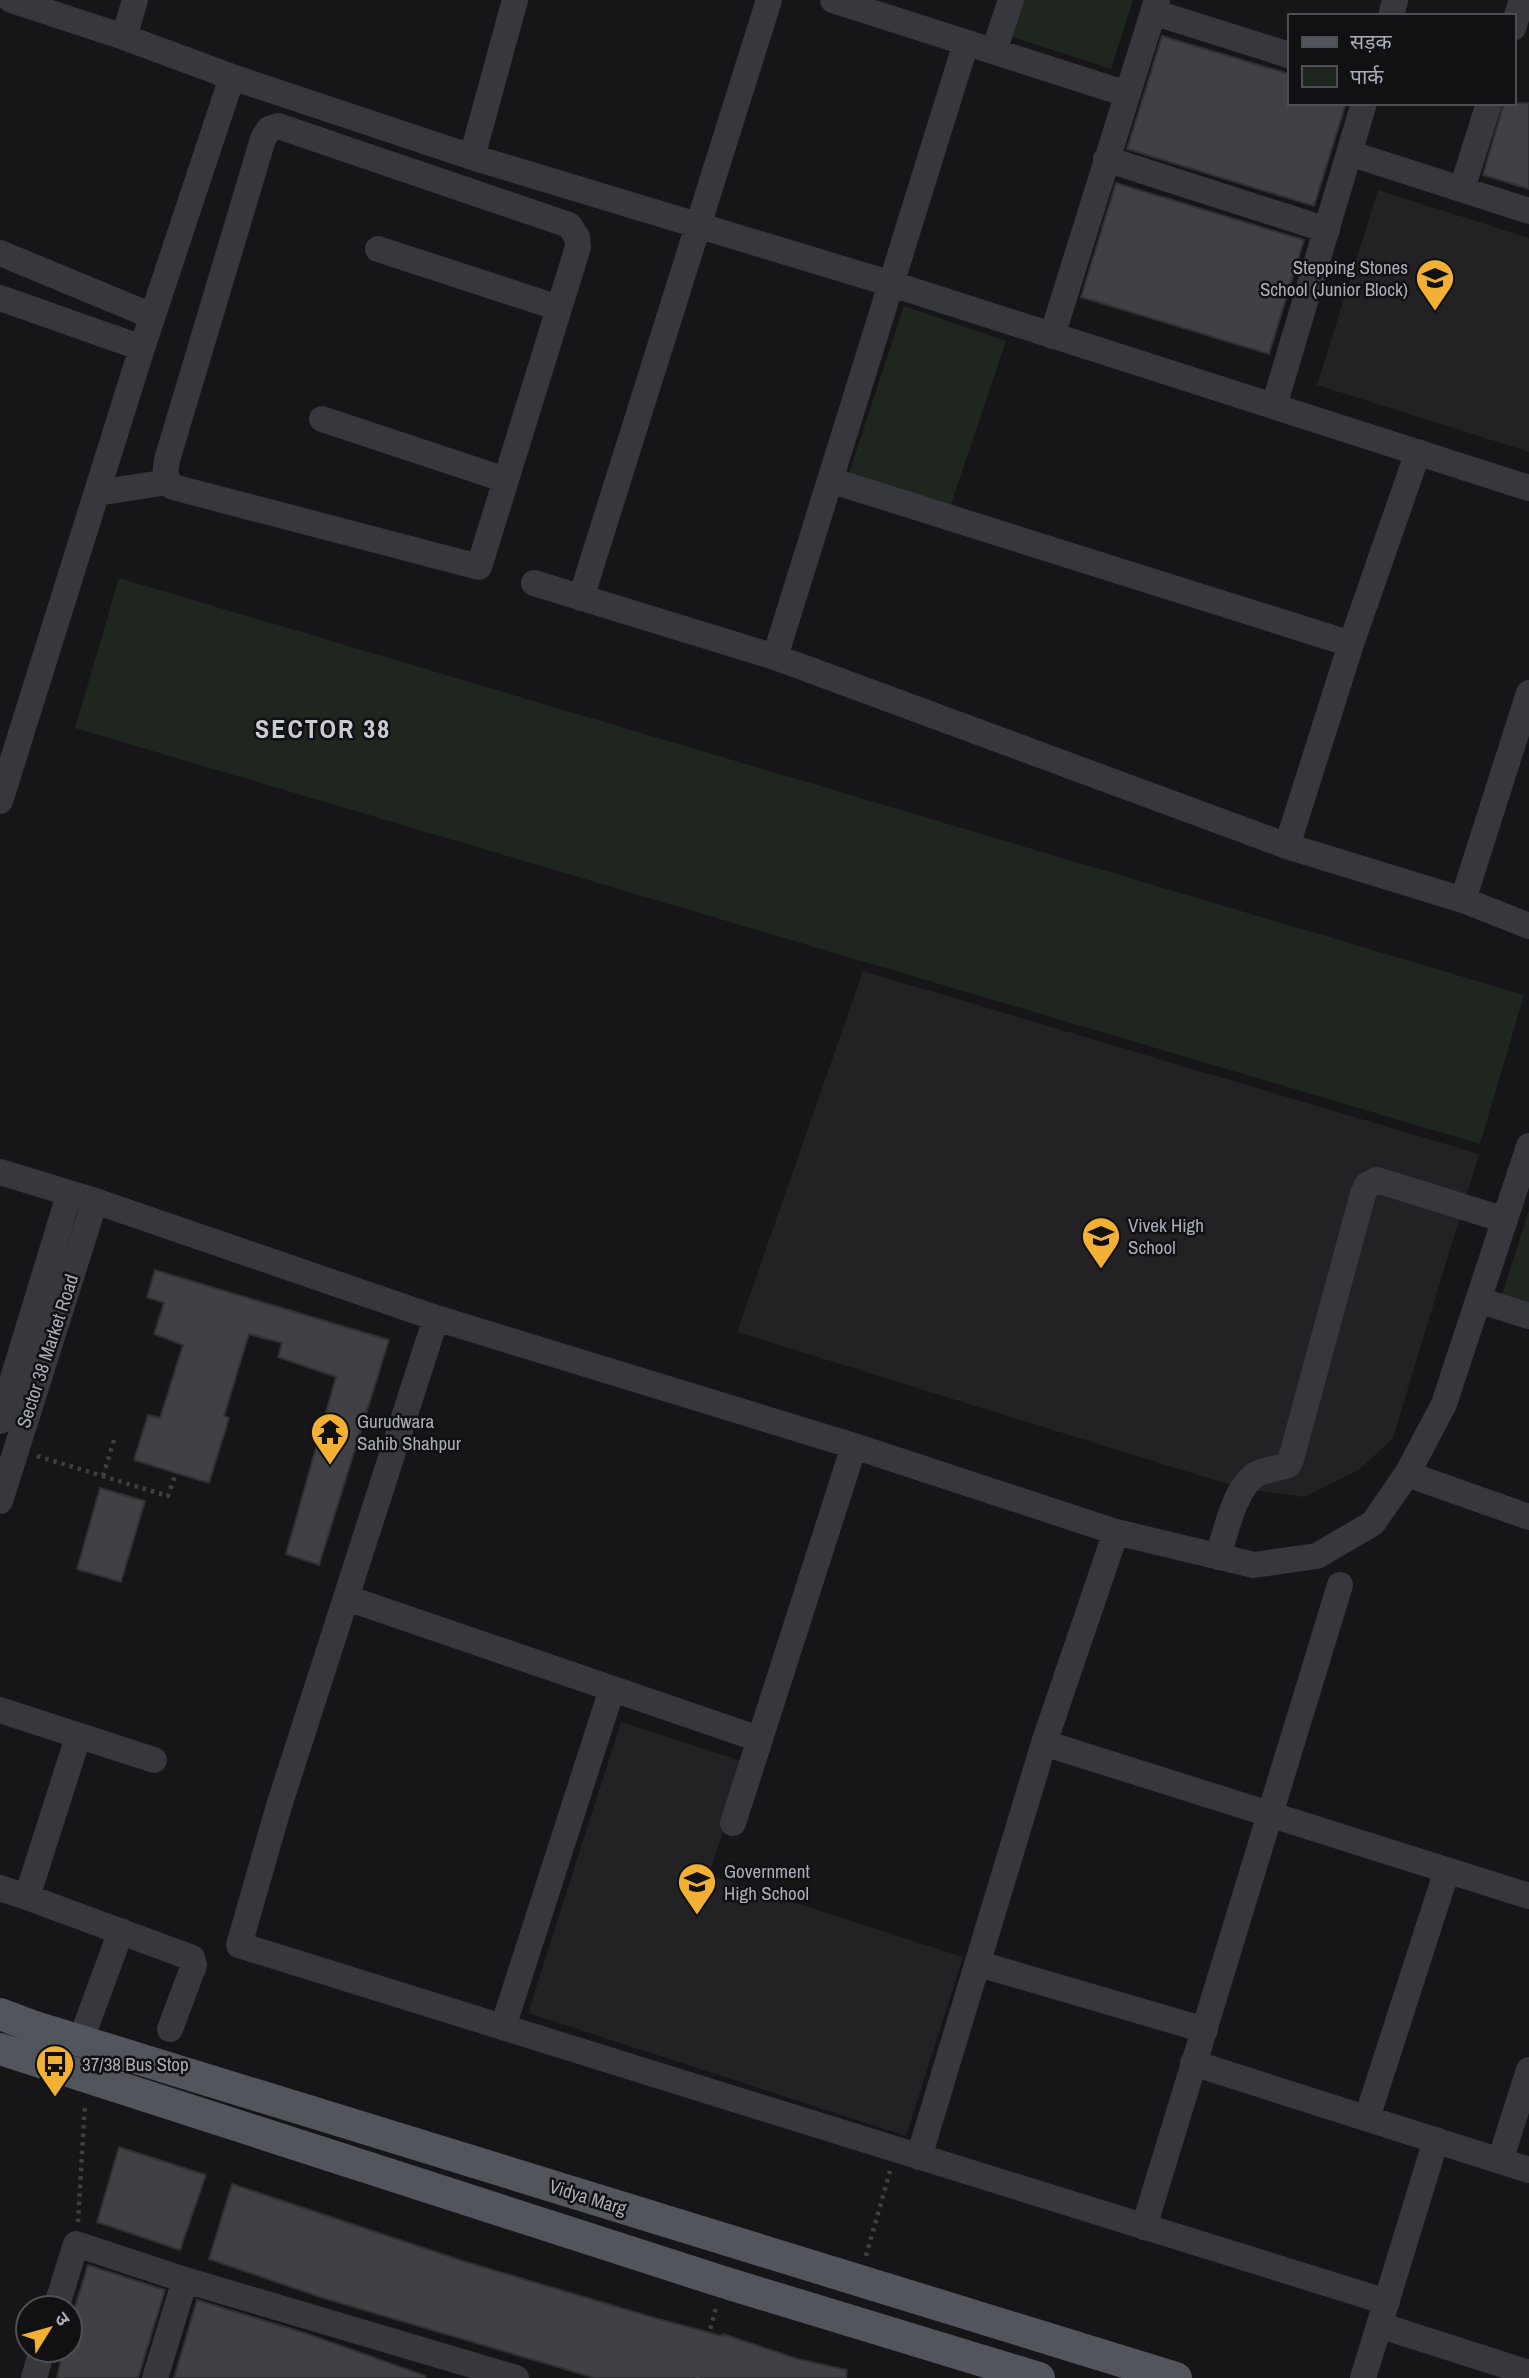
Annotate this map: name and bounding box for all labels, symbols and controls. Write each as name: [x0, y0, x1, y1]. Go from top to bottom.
legend: [1288, 14, 1515, 105]
text: सड़क: [1350, 27, 1392, 56]
text: पार्क: [1350, 62, 1384, 91]
place label: Stepping Stones School (Junior Block): [1260, 254, 1408, 302]
school or university icon: Stepping Stones School (Junior Block): [1414, 257, 1456, 312]
district label: SECTOR 38: [255, 711, 391, 746]
place label: Vivek High School: [1128, 1212, 1204, 1260]
school or university icon: Vivek High School: [1080, 1215, 1122, 1270]
street label: Sector 38 Market Road: [10, 1271, 84, 1431]
place label: Gurudwara Sahib Shahpur: [357, 1408, 462, 1456]
temple icon: Gurudwara Sahib Shahpur: [309, 1411, 351, 1466]
place label: Government High School: [724, 1858, 810, 1906]
school or university icon: Government High School: [676, 1861, 718, 1916]
bus stop icon: 37/38 Bus Stop: [34, 2043, 76, 2098]
place label: 37/38 Bus Stop: [82, 2051, 189, 2077]
street label: Vidya Marg: [546, 2173, 630, 2221]
north arrow: [14, 2294, 84, 2364]
text: उ: [49, 2307, 77, 2332]

